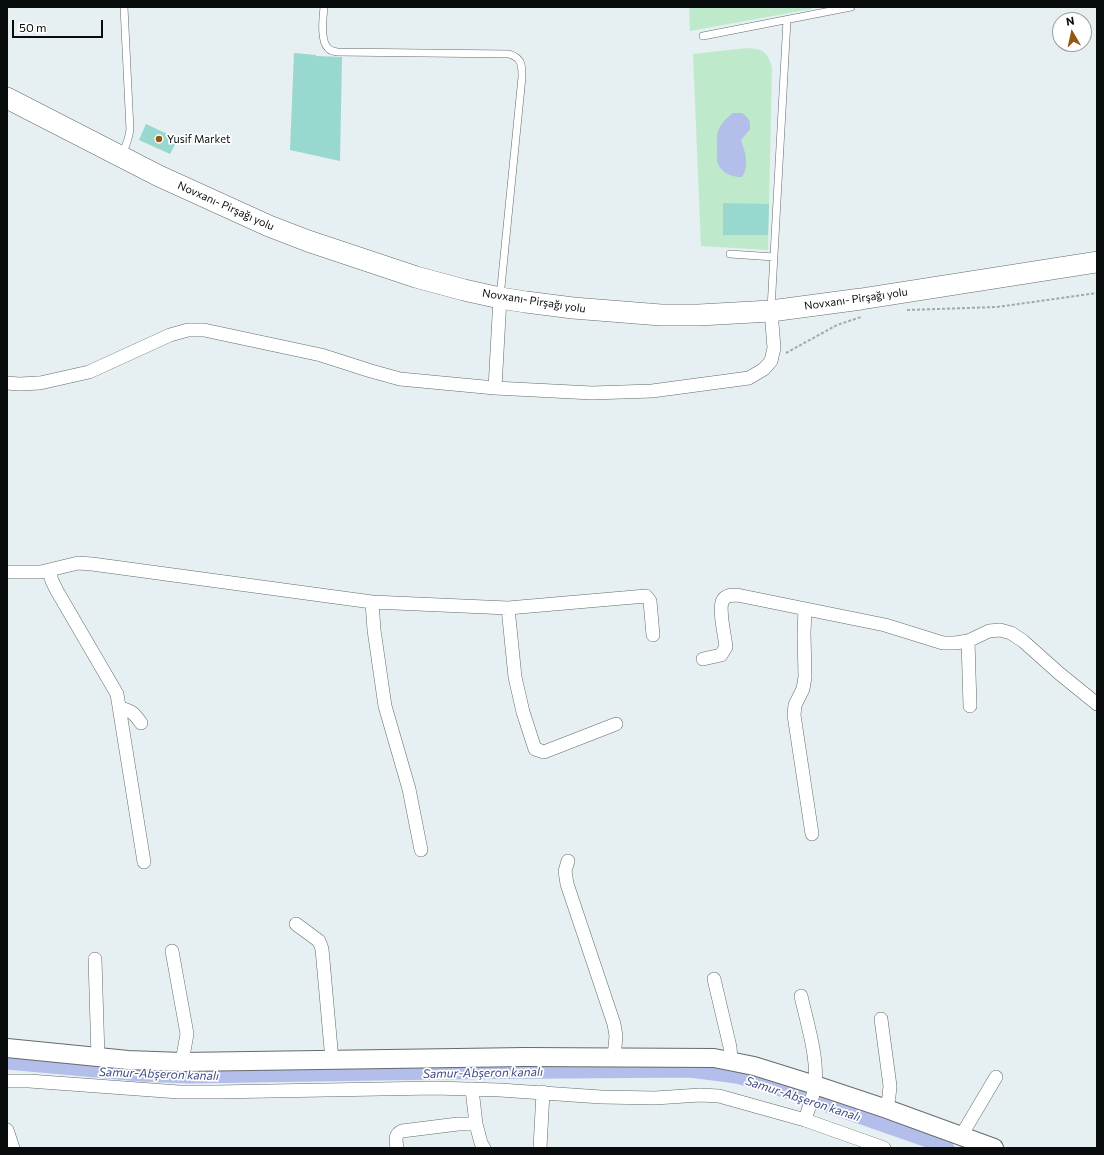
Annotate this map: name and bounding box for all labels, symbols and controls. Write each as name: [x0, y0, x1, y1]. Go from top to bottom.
scale bar: [14, 12, 105, 38]
north arrow: [1052, 12, 1092, 52]
text: N: [1065, 14, 1075, 28]
text: 50 m: [19, 20, 47, 34]
place label: Yusif Market: [167, 132, 230, 146]
marker: Yusif Market: [154, 134, 164, 144]
street label: Novxanı- Pirşağı yolu: [176, 179, 276, 233]
street label: Novxanı- Pirşağı yolu: [803, 285, 909, 313]
street label: Novxanı- Pirşağı yolu: [481, 286, 587, 316]
water label: Samur-Abşeron kanalı: [99, 1065, 219, 1083]
water label: Samur-Abşeron kanalı: [423, 1065, 543, 1081]
water label: Samur-Abşeron kanalı: [744, 1074, 862, 1124]

